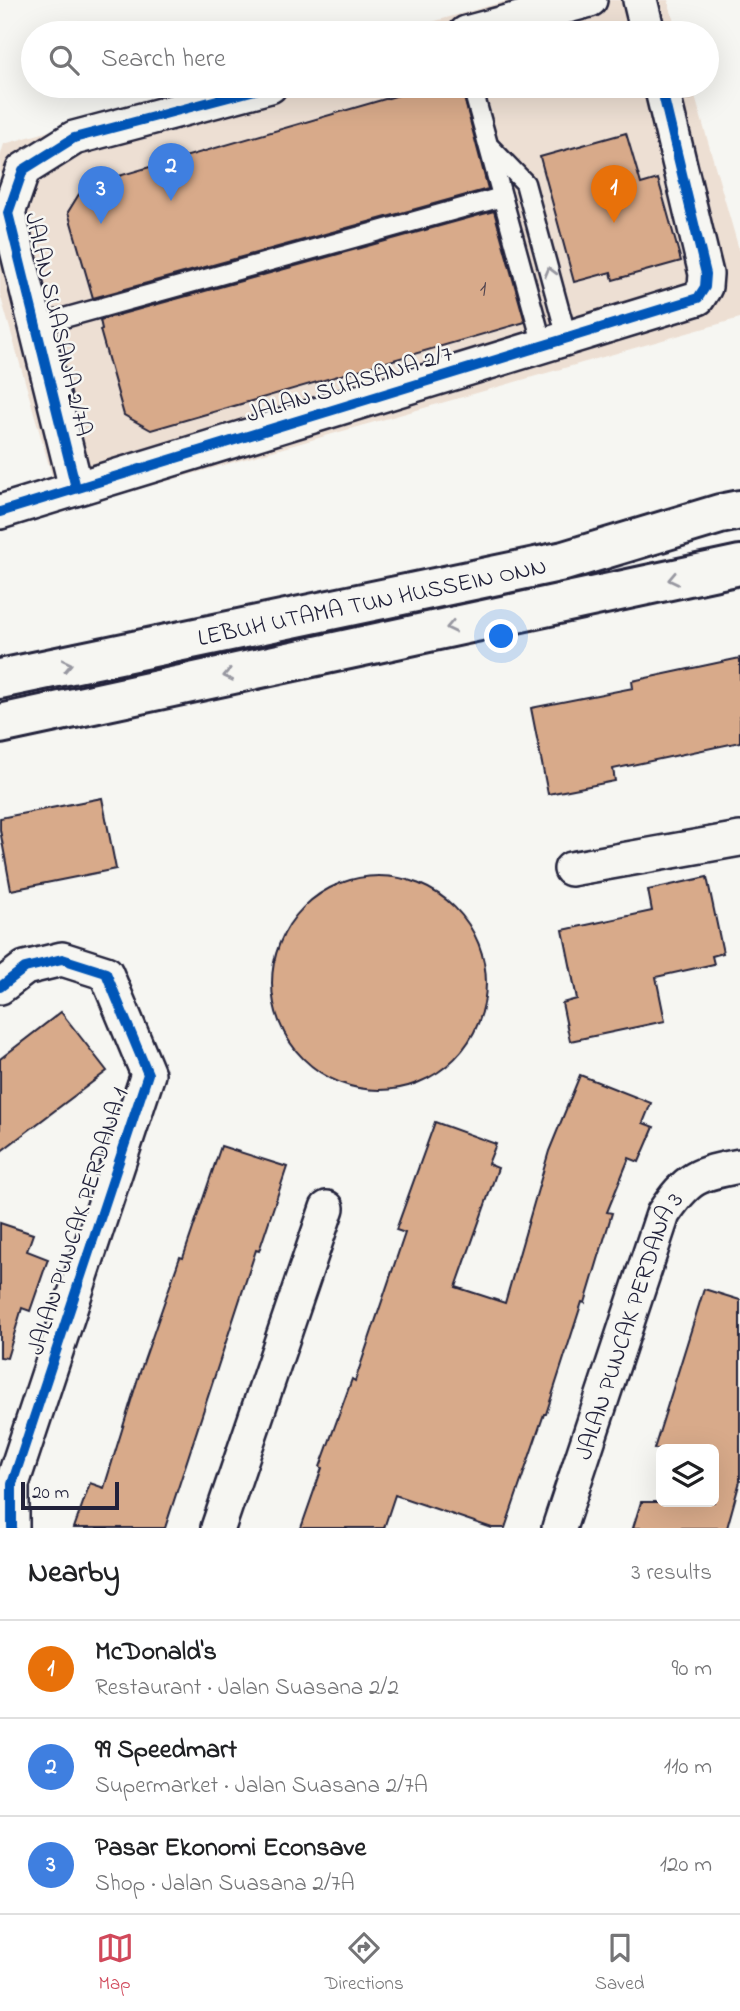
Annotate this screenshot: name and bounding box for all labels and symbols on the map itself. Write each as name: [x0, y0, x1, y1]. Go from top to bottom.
pin: 2: [148, 143, 194, 201]
pin: 1: [591, 165, 637, 223]
pin: 3: [78, 166, 124, 224]
street label: JALAN SUASANA 2/7A: [14, 209, 99, 440]
one-way arrow: [543, 267, 558, 279]
house number: 1: [480, 275, 487, 305]
street label: JALAN SUASANA 2/7: [242, 337, 457, 433]
street label: LEBUH UTAMA TUN HUSSEIN ONN: [195, 550, 550, 657]
one-way arrow: [667, 571, 679, 586]
one-way arrow: [445, 619, 457, 633]
your location: [484, 619, 518, 653]
one-way arrow: [61, 658, 73, 673]
one-way arrow: [222, 666, 234, 681]
street label: JALAN PUNCAK PERDANA 1: [20, 1083, 139, 1360]
street label: JALAN PUNCAK PERDANA 3: [568, 1185, 693, 1465]
scale bar: [21, 1479, 119, 1511]

